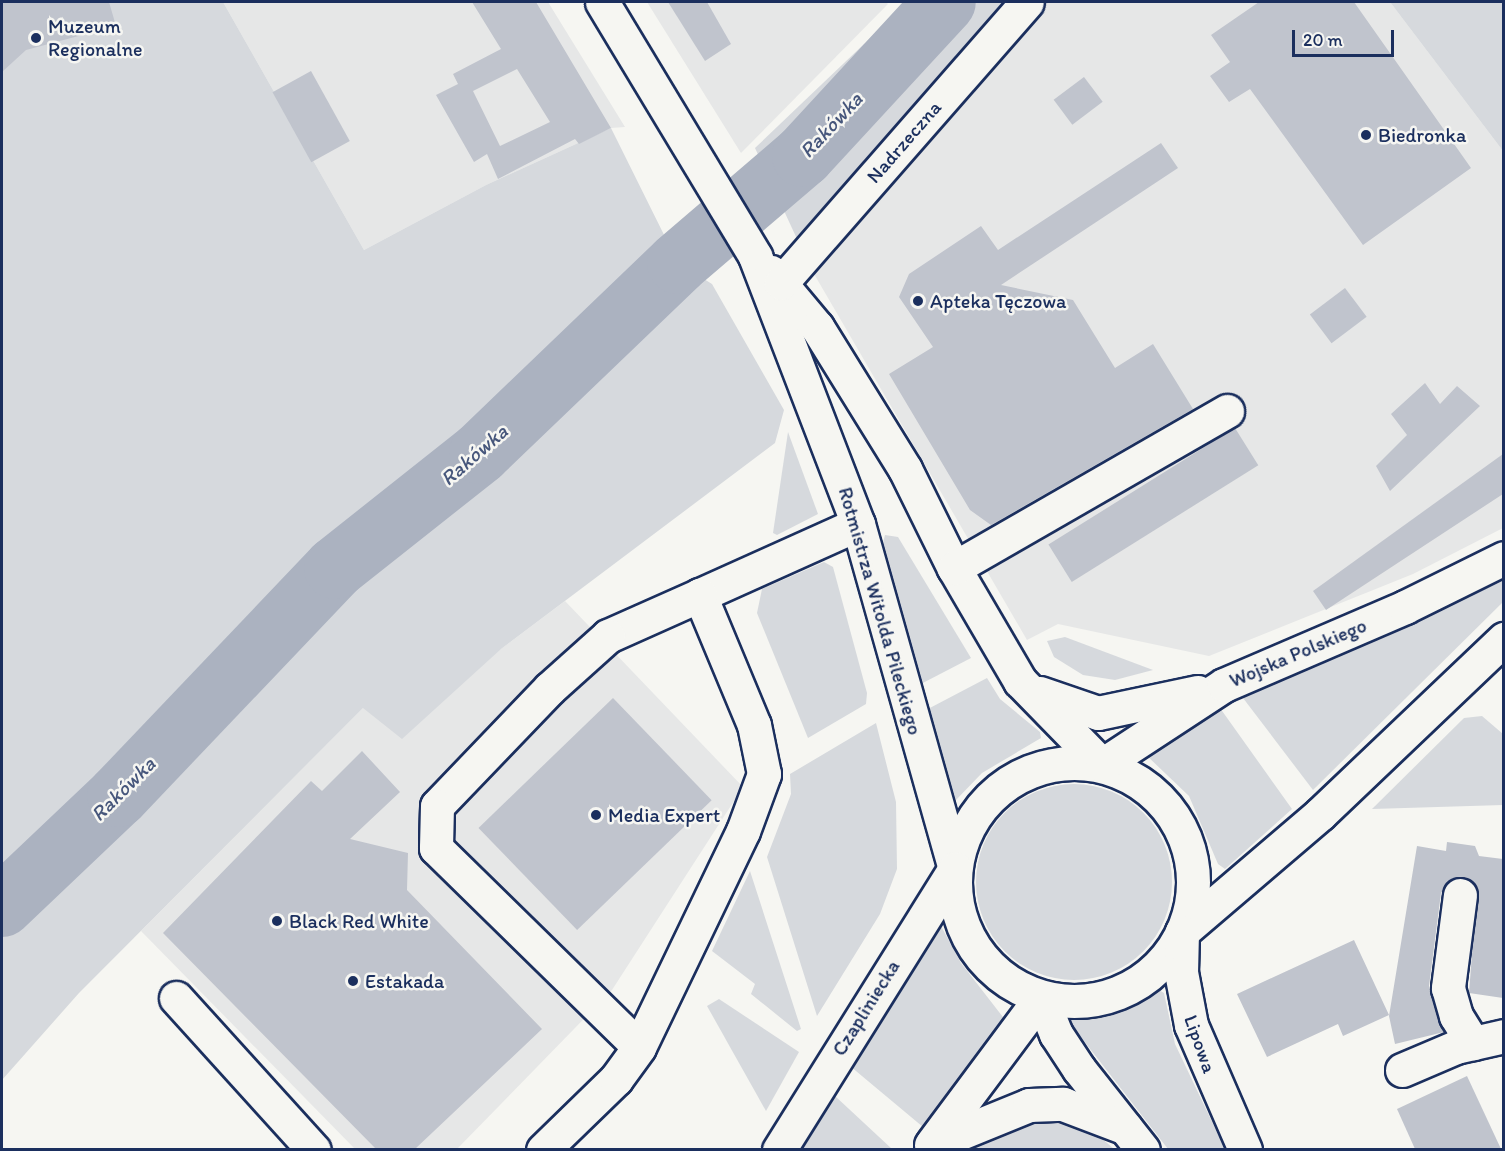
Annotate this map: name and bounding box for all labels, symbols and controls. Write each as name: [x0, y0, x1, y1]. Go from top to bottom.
place label: Muzeum Regionalne: [48, 14, 143, 61]
scale bar: [1295, 18, 1397, 56]
text: 20 m: [1303, 29, 1343, 51]
marker: Muzeum Regionalne: [29, 31, 43, 45]
water label: Rakówka: [794, 87, 868, 163]
street label: Nadrzeczna: [862, 96, 946, 188]
place label: Biedronka: [1378, 123, 1466, 147]
marker: Biedronka: [1359, 128, 1373, 142]
place label: Apteka Tęczowa: [930, 289, 1066, 313]
marker: Apteka Tęczowa: [911, 294, 925, 308]
water label: Rakówka: [435, 419, 513, 491]
street label: Rotmistrza Witolda Pileckiego: [833, 484, 927, 738]
street label: Wojska Polskiego: [1226, 613, 1370, 693]
water label: Rakówka: [86, 752, 160, 826]
place label: Media Expert: [608, 803, 720, 827]
marker: Media Expert: [589, 808, 603, 822]
place label: Black Red White: [289, 909, 429, 933]
marker: Black Red White: [270, 914, 284, 928]
street label: Czapliniecka: [827, 956, 905, 1060]
place label: Estakada: [365, 969, 444, 993]
marker: Estakada: [346, 974, 360, 988]
street label: Lipowa: [1178, 1012, 1222, 1076]

